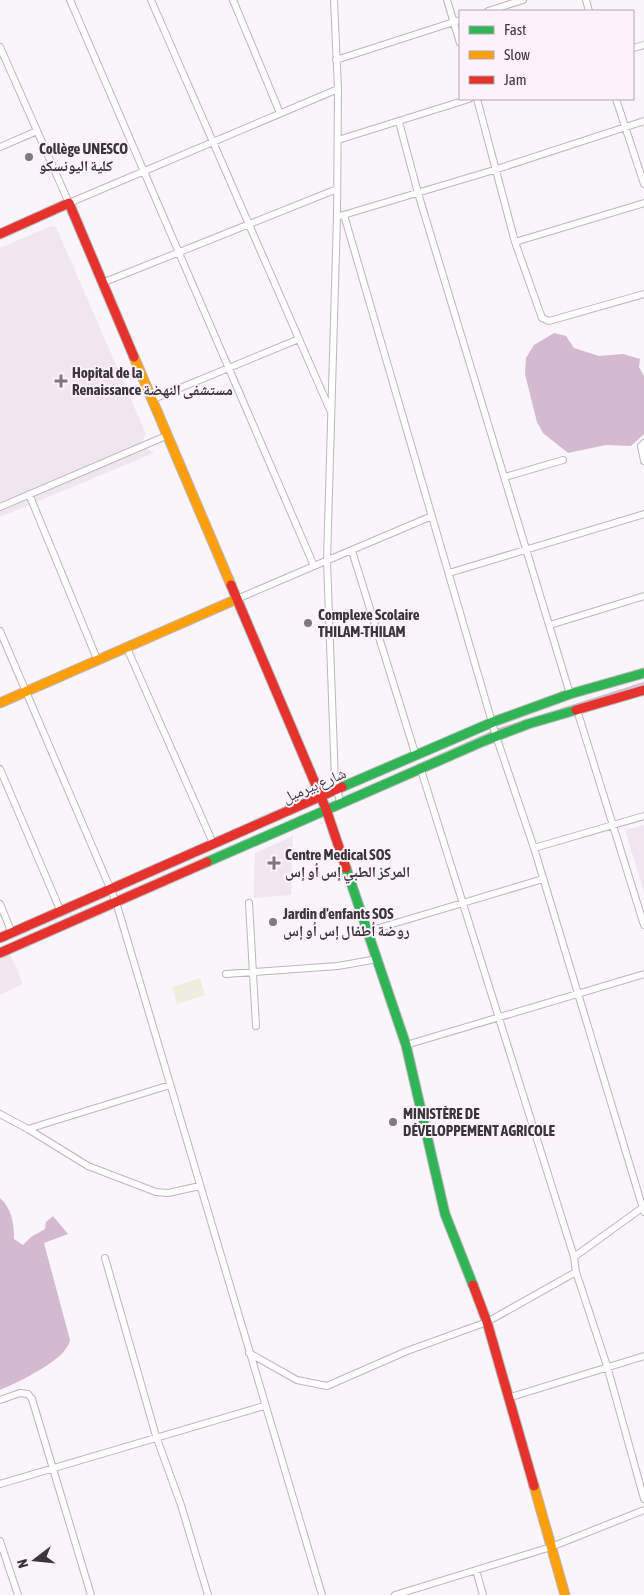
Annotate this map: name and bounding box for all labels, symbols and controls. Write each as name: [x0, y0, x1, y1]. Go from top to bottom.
legend: [459, 10, 634, 100]
text: Fast: [504, 21, 526, 38]
text: Slow: [504, 46, 530, 63]
text: Jam: [504, 71, 527, 88]
place label: Collège UNESCO كلية اليونسكو: [39, 140, 128, 174]
marker: Collège UNESCO كلية اليونسكو: [23, 151, 35, 163]
place label: Hopital de la Renaissance مستشفى النهضة: [72, 364, 233, 399]
marker: Hopital de la Renaissance مستشفى النهضة: [54, 374, 68, 388]
place label: Complexe Scolaire THILAM-THILAM: [318, 606, 420, 640]
marker: Complexe Scolaire THILAM-THILAM: [302, 617, 314, 629]
street label: شارع بيرميل: [280, 764, 349, 808]
place label: Centre Medical SOS المركز الطبي إس أو إس: [285, 846, 410, 883]
marker: Centre Medical SOS المركز الطبي إس أو إس: [267, 856, 281, 870]
place label: Jardin d'enfants SOS روضة أطفال إس أو إس: [282, 905, 410, 940]
marker: Jardin d'enfants SOS روضة أطفال إس أو إس: [267, 916, 279, 928]
place label: MINISTÈRE DE DÉVELOPPEMENT AGRICOLE: [403, 1105, 555, 1139]
marker: MINISTÈRE DE DÉVELOPPEMENT AGRICOLE: [387, 1116, 399, 1128]
north arrow: [10, 1535, 60, 1585]
text: N: [14, 1557, 31, 1570]

